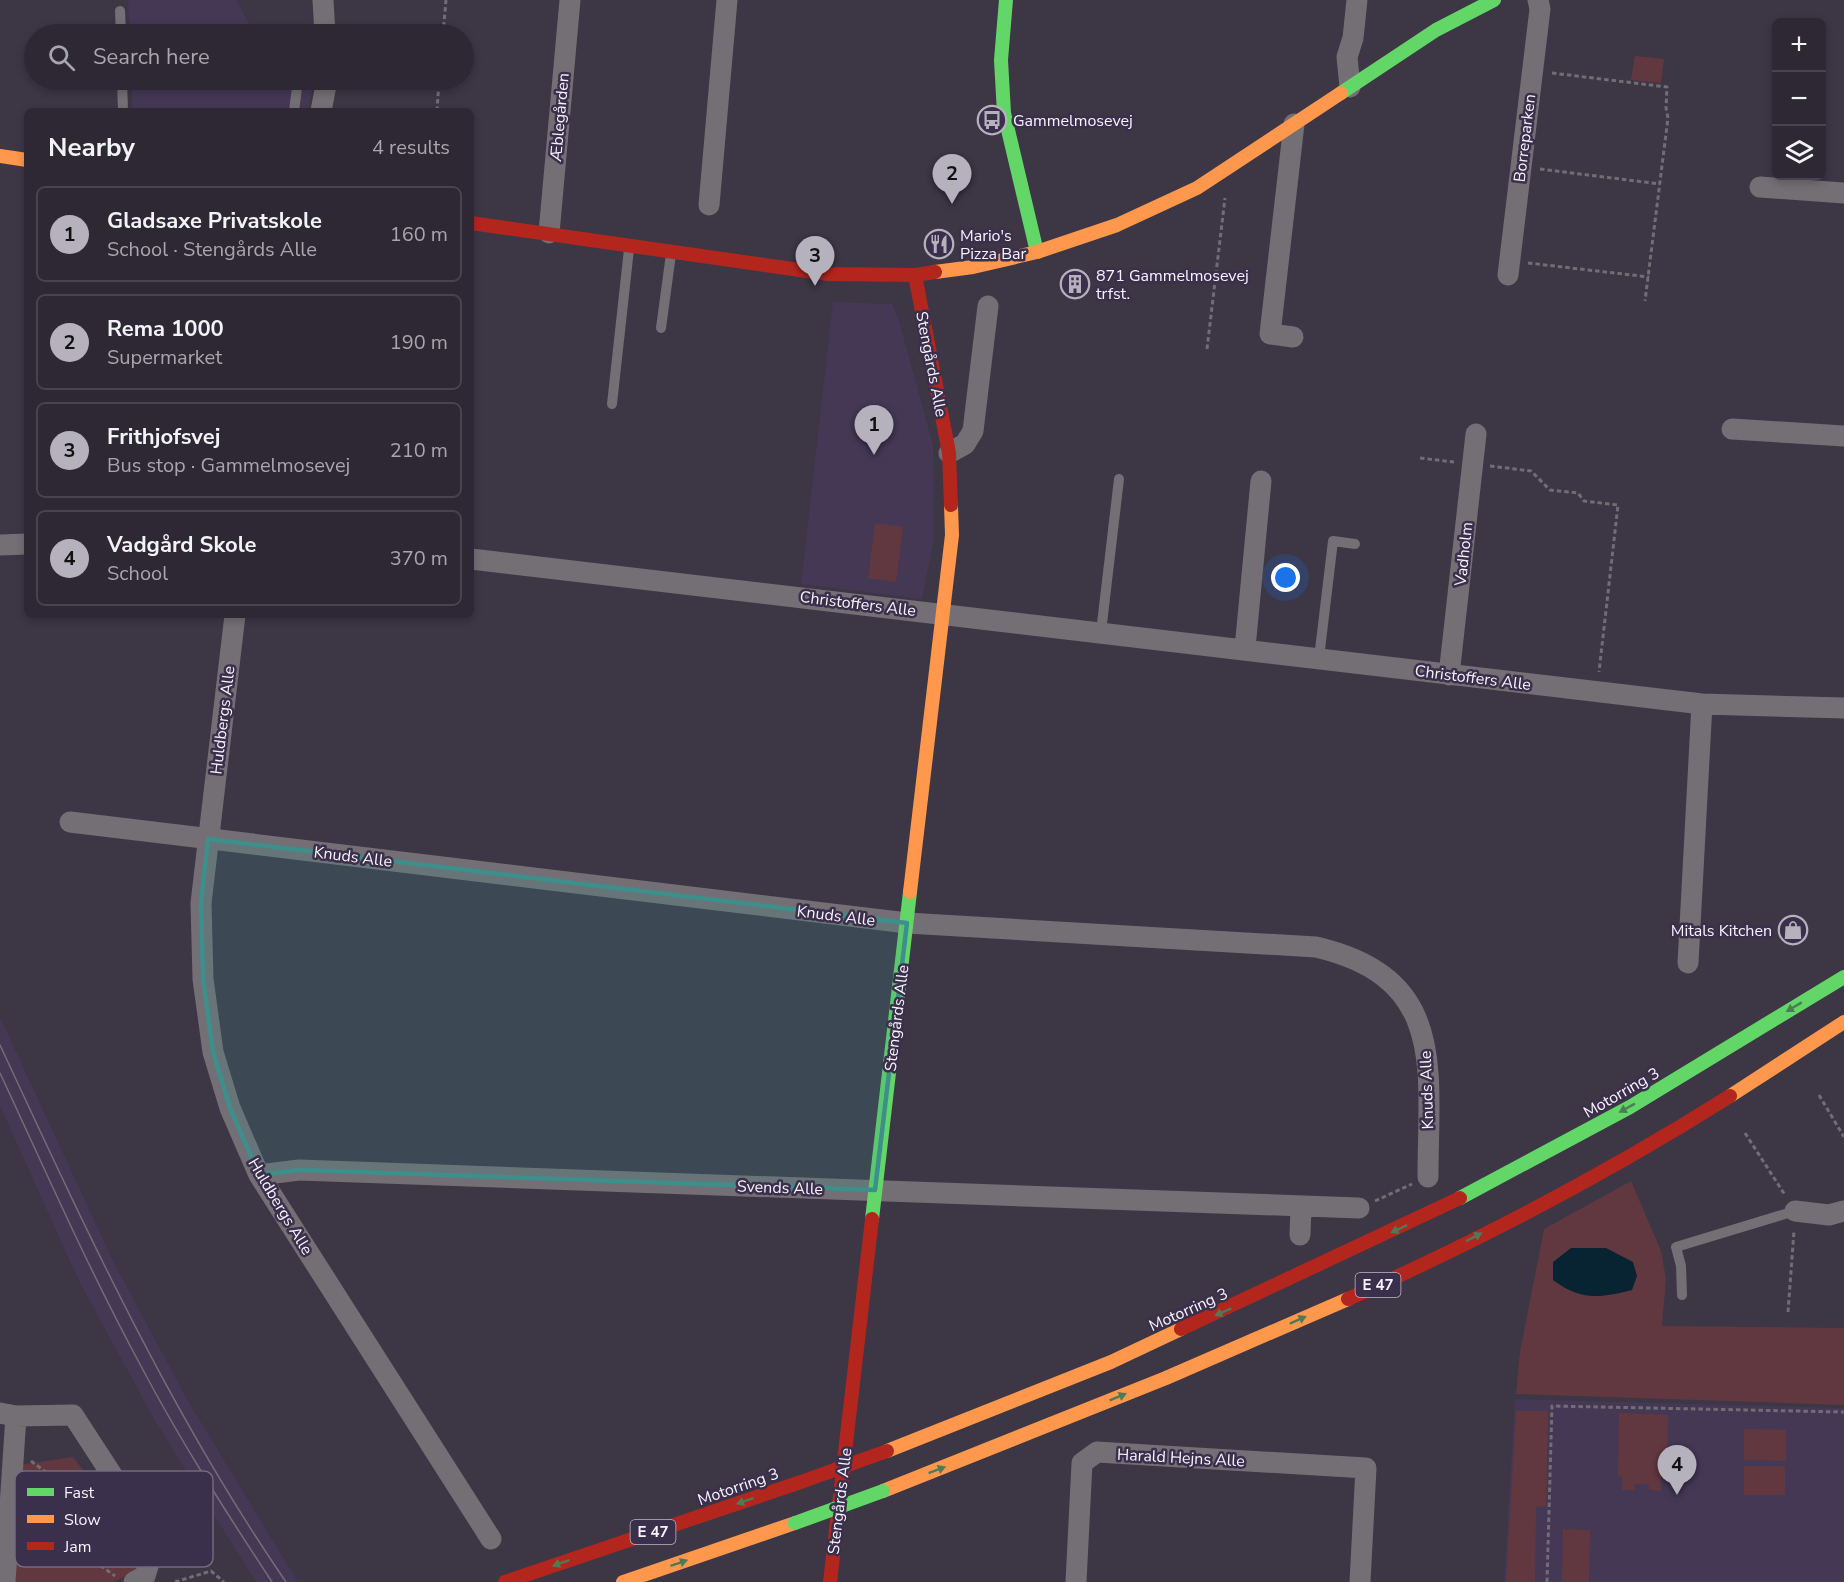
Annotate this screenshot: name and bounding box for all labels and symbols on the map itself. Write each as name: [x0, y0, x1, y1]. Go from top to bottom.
street label: Æblegården: [545, 72, 575, 163]
street label: Borreparken: [1509, 93, 1541, 183]
bus stop icon: Gammelmosevej: [976, 104, 1008, 136]
place label: Gammelmosevej: [1013, 110, 1133, 132]
pin: 2: [932, 154, 972, 204]
place label: Mario's Pizza Bar: [960, 225, 1026, 265]
restaurant icon: Mario's Pizza Bar: [923, 228, 955, 260]
pin: 3: [796, 236, 834, 286]
place label: 871 Gammelmosevej trfst.: [1096, 265, 1249, 305]
building icon: 871 Gammelmosevej trfst.: [1059, 268, 1091, 300]
street label: Stengårds Alle: [910, 310, 952, 419]
pin: 1: [854, 406, 894, 455]
street label: Vadholm: [1450, 521, 1478, 588]
your location: [1271, 563, 1300, 592]
street label: Christoffers Alle: [798, 586, 917, 622]
street label: Christoffers Alle: [1413, 660, 1532, 696]
street label: Huldbergs Alle: [205, 665, 241, 776]
street label: Knuds Alle: [312, 841, 393, 873]
street label: Knuds Alle: [795, 900, 876, 932]
shop icon: Mitals Kitchen: [1777, 914, 1809, 946]
place label: Mitals Kitchen: [1671, 920, 1772, 942]
street label: Stengårds Alle: [880, 964, 914, 1073]
one-way arrow: [1786, 1002, 1802, 1013]
street label: Knuds Alle: [1415, 1050, 1439, 1130]
street label: Motorring 3: [1580, 1062, 1663, 1123]
one-way arrow: [1618, 1103, 1635, 1113]
street label: Huldbergs Alle: [243, 1154, 318, 1259]
street label: Svends Alle: [737, 1176, 823, 1200]
one-way arrow: [1391, 1224, 1408, 1234]
one-way arrow: [1465, 1233, 1482, 1242]
road number: E 47: [1356, 1273, 1400, 1297]
street label: Motorring 3: [1145, 1283, 1231, 1337]
one-way arrow: [1214, 1307, 1231, 1316]
one-way arrow: [1289, 1316, 1306, 1325]
one-way arrow: [1110, 1392, 1128, 1402]
street label: Harald Hejns Alle: [1117, 1444, 1245, 1472]
pin: 4: [1658, 1446, 1696, 1495]
street label: Stengårds Alle: [823, 1447, 857, 1556]
street label: Motorring 3: [695, 1463, 782, 1511]
one-way arrow: [929, 1465, 947, 1475]
legend: [15, 1471, 213, 1567]
text: Fast: [64, 1482, 95, 1504]
one-way arrow: [736, 1497, 754, 1506]
text: Slow: [64, 1509, 101, 1531]
road number: E 47: [630, 1520, 676, 1544]
text: Jam: [63, 1536, 91, 1558]
one-way arrow: [670, 1558, 688, 1567]
one-way arrow: [552, 1559, 570, 1569]

